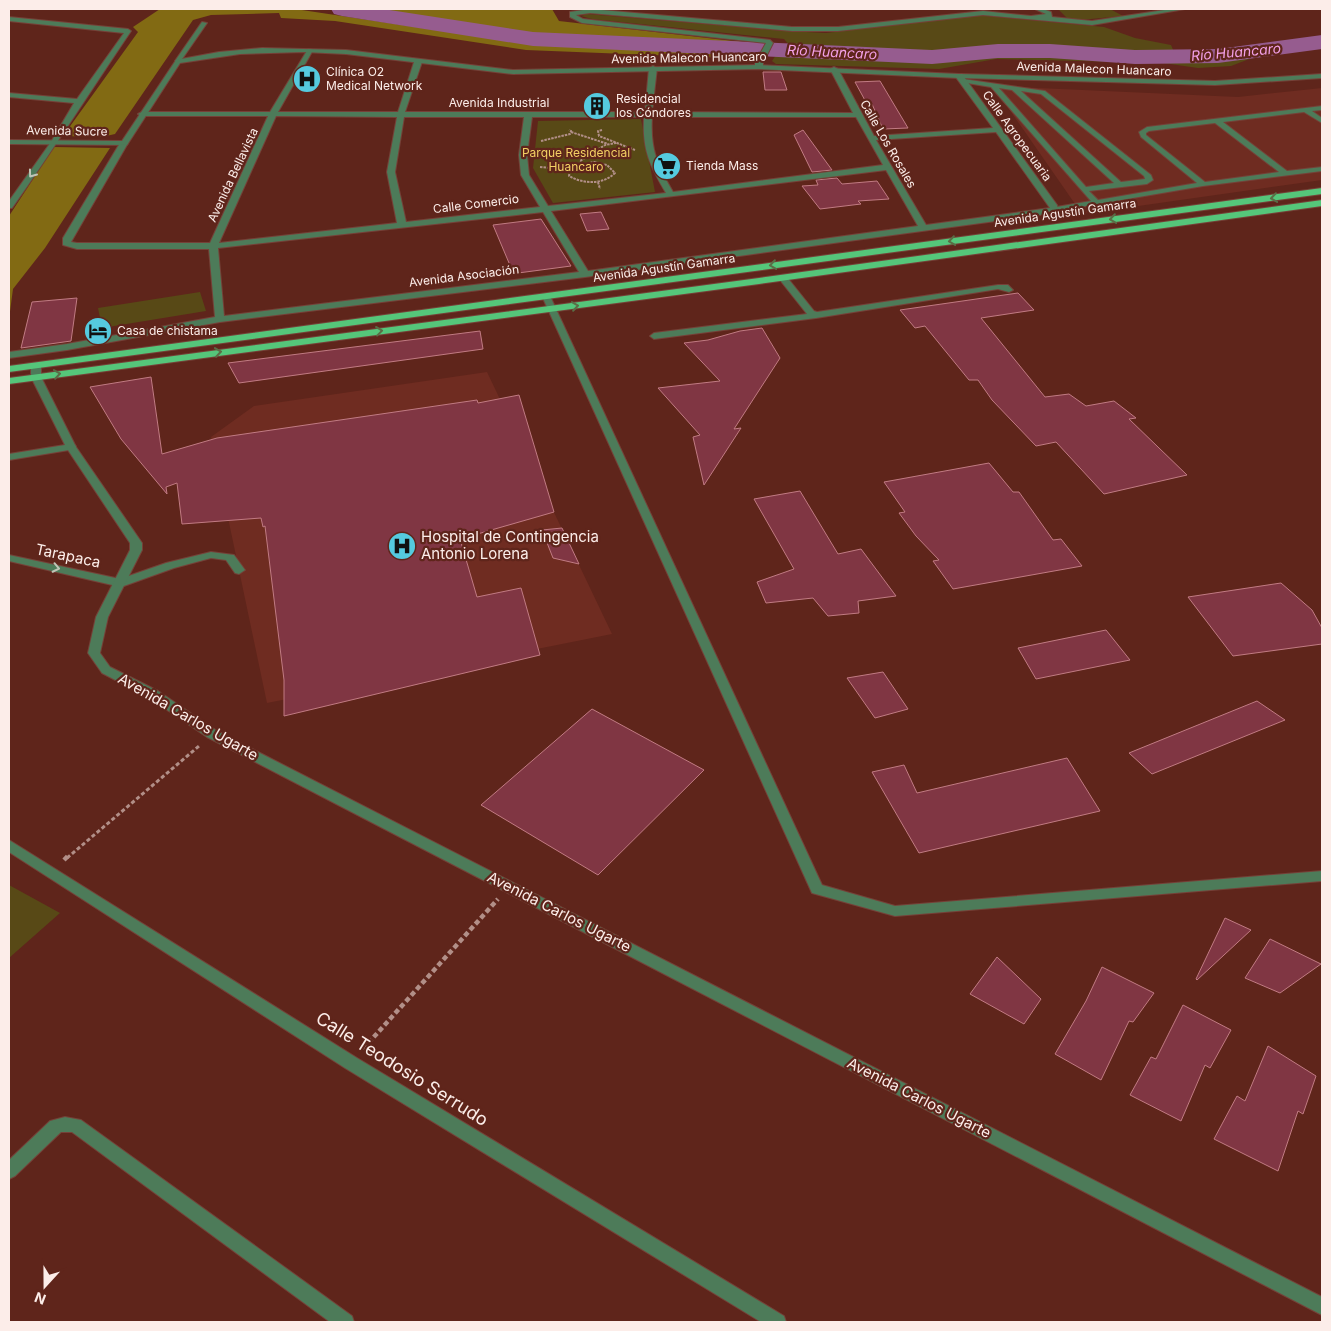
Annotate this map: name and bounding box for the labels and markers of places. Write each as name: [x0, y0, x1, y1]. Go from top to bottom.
hospital icon: Clínica O2 Medical Network: [292, 64, 322, 94]
place label: Clínica O2 Medical Network: [326, 64, 423, 93]
building icon: Residencial los Cóndores: [582, 91, 612, 121]
place label: Residencial los Cóndores: [616, 91, 691, 120]
supermarket icon: Tienda Mass: [652, 151, 682, 181]
place label: Tienda Mass: [686, 158, 758, 173]
hotel icon: Casa de chistama: [83, 316, 113, 346]
place label: Casa de chistama: [117, 323, 218, 338]
place label: Hospital de Contingencia Antonio Lorena: [421, 527, 599, 563]
hospital icon: Hospital de Contingencia Antonio Lorena: [387, 531, 417, 561]

